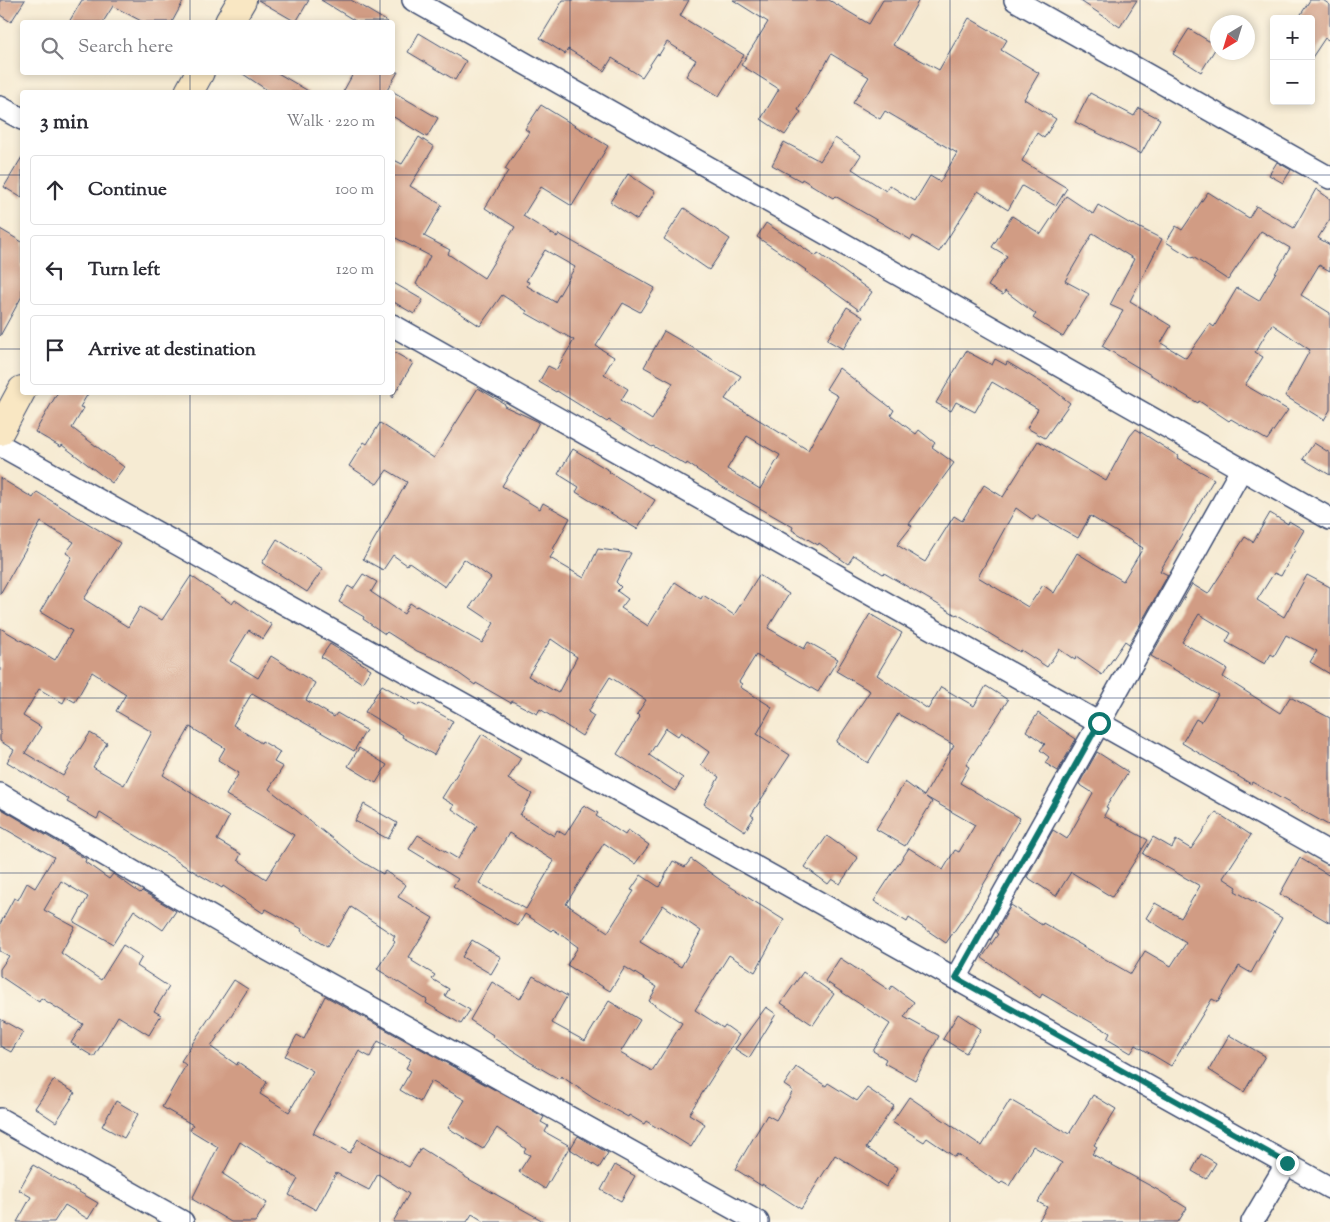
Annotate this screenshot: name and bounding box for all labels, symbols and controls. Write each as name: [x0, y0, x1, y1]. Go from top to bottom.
north arrow: [1210, 15, 1255, 60]
map controls: [1270, 15, 1315, 105]
button: +: [1270, 15, 1315, 60]
search box: [20, 20, 395, 75]
icon: search: [38, 34, 66, 62]
text: Search here: [78, 34, 173, 61]
button: −: [1270, 60, 1315, 105]
text: 3 min: [40, 108, 89, 138]
text: Walk · 220 m: [287, 111, 375, 134]
icon: ahead: [41, 176, 69, 204]
text: Continue: [88, 177, 167, 204]
text: 100 m: [335, 179, 374, 202]
icon: left: [41, 256, 69, 284]
text: Turn left: [88, 257, 160, 284]
text: 120 m: [336, 259, 374, 282]
icon: arrive: [41, 336, 69, 364]
text: Arrive at destination: [88, 337, 256, 364]
route start: [1088, 712, 1111, 735]
route end: [1276, 1152, 1299, 1175]

